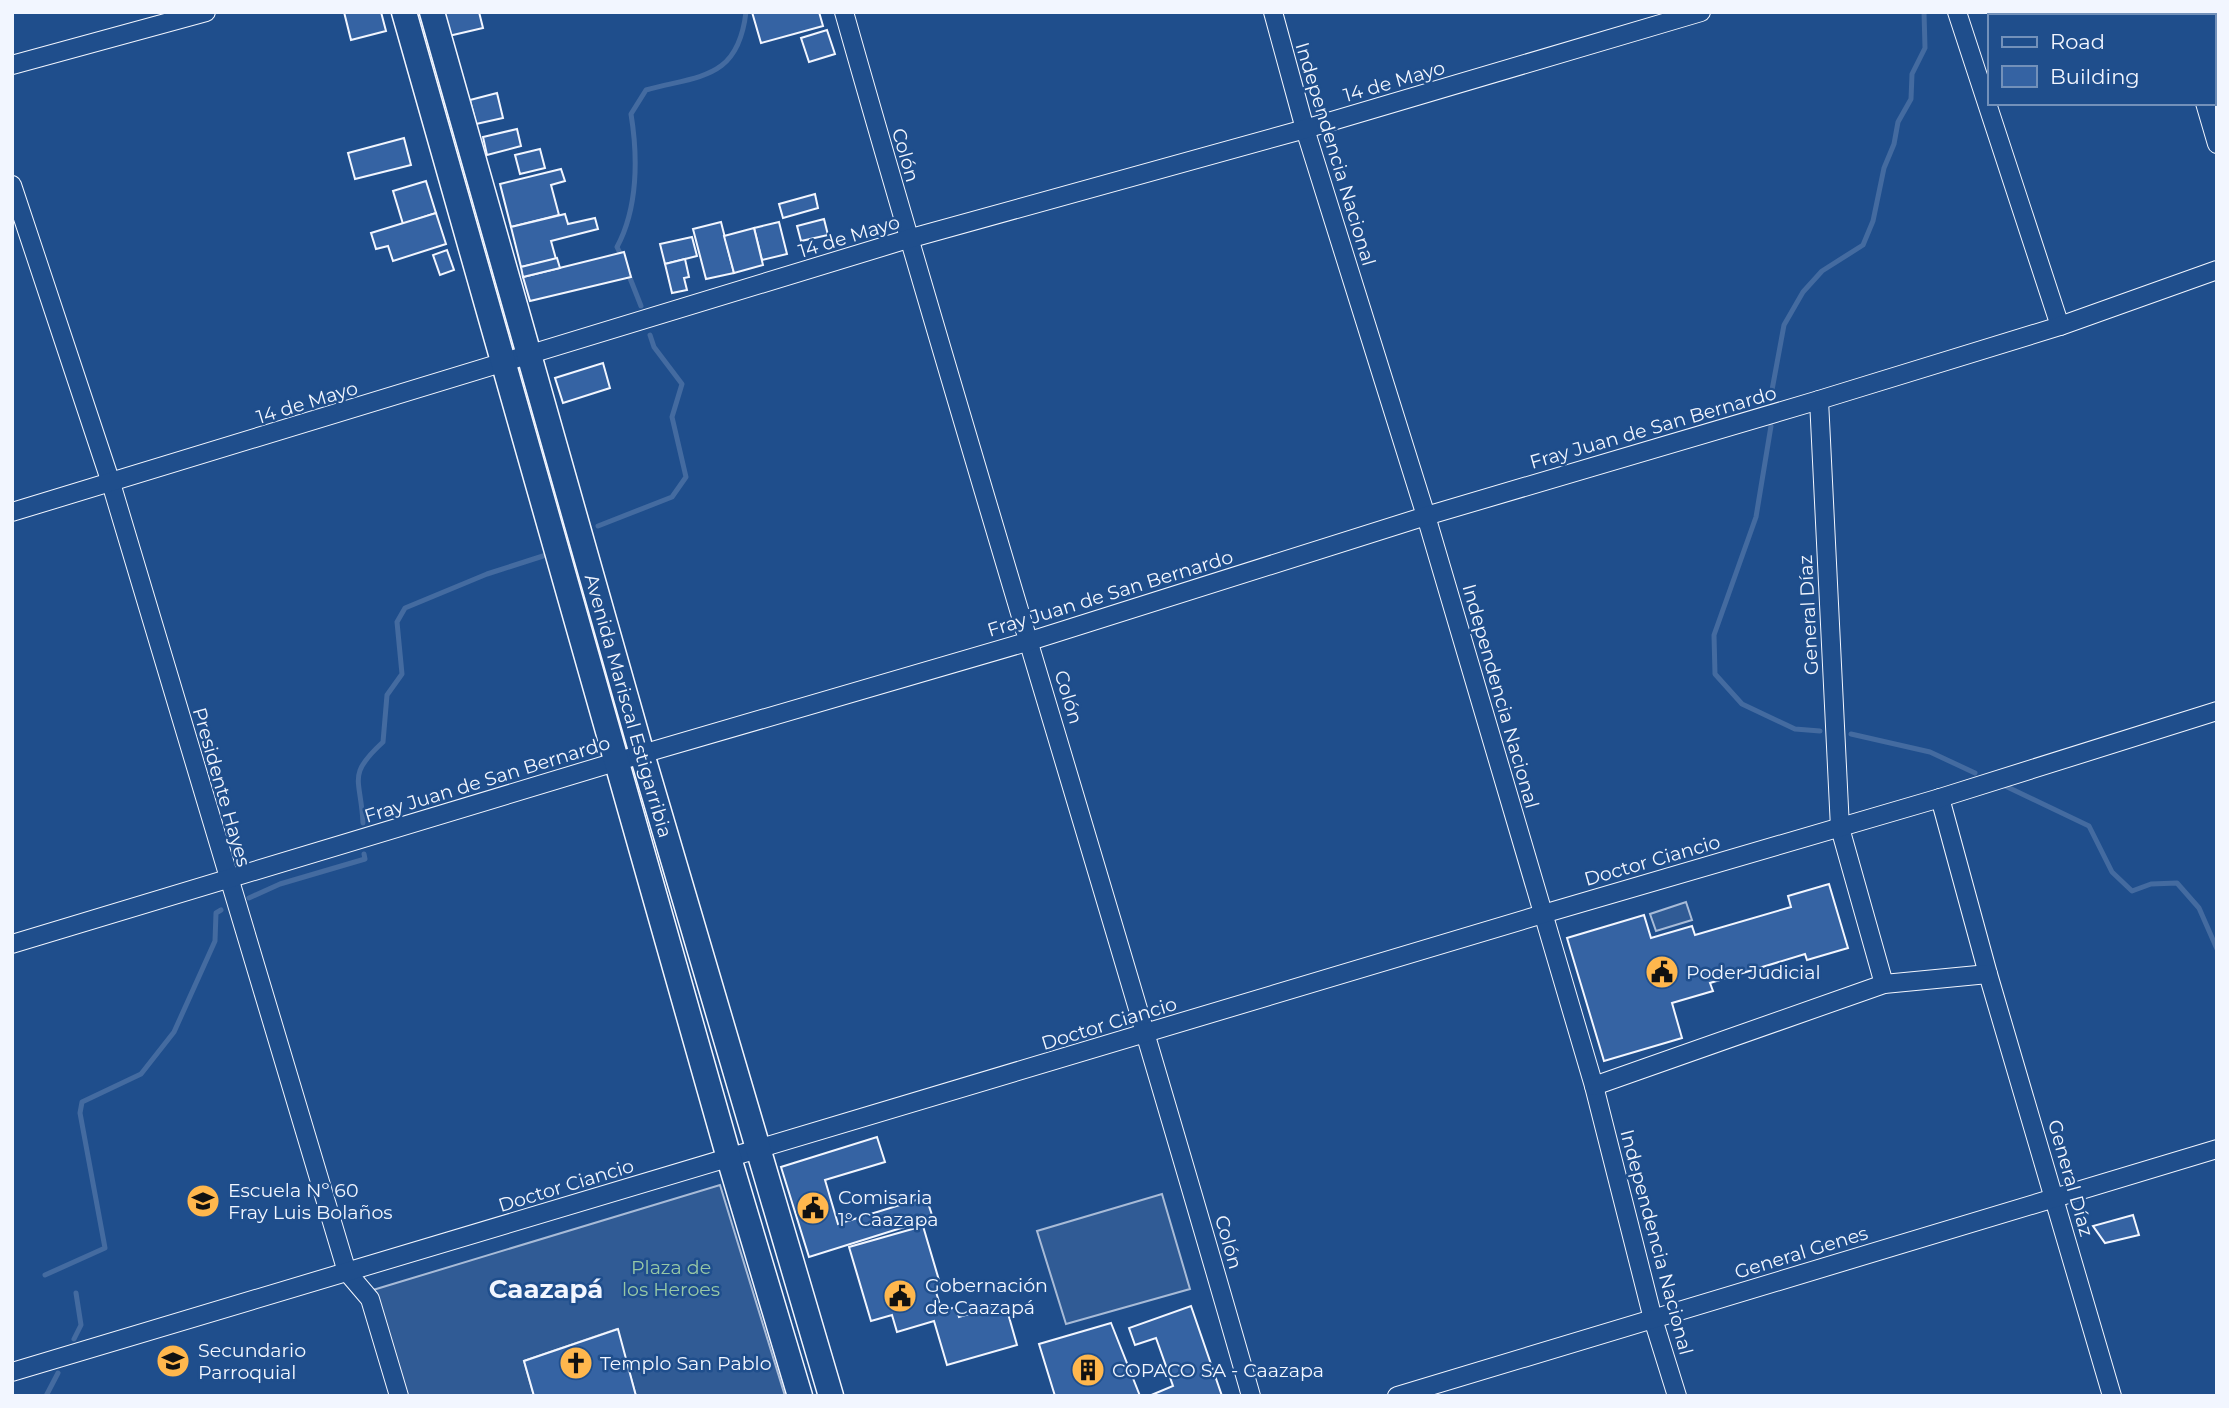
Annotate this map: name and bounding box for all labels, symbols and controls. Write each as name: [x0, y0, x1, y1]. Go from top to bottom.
legend: [1988, 14, 2215, 105]
text: Road: [2050, 29, 2105, 54]
street label: Independencia Nacional: [1291, 40, 1381, 269]
street label: 14 de Mayo: [1341, 56, 1448, 107]
text: Building: [2050, 64, 2140, 89]
street label: Colón: [887, 126, 924, 185]
street label: 14 de Mayo: [796, 210, 903, 263]
street label: 14 de Mayo: [254, 376, 361, 429]
street label: Fray Juan de San Bernardo: [1527, 381, 1779, 474]
street label: Fray Juan de San Bernardo: [985, 545, 1236, 642]
street label: General Díaz: [1794, 554, 1823, 676]
street label: Avenida Mariscal Estigarribia: [580, 571, 677, 840]
street label: Independencia Nacional: [1457, 581, 1544, 811]
street label: Colón: [1050, 668, 1088, 727]
street label: Presidente Hayes: [188, 705, 255, 869]
street label: Fray Juan de San Bernardo: [362, 731, 613, 828]
street label: Doctor Ciancio: [1581, 830, 1723, 891]
public building icon: Poder Judicial: [1643, 953, 1681, 991]
place label: Poder Judicial: [1686, 961, 1821, 984]
street label: Doctor Ciancio: [1039, 992, 1180, 1055]
street label: General Díaz: [2043, 1117, 2098, 1239]
street label: Independencia Nacional: [1615, 1127, 1698, 1357]
street label: Doctor Ciancio: [496, 1154, 637, 1217]
place label: Escuela Nº 60 Fray Luis Bolaños: [228, 1179, 393, 1224]
school or university icon: Escuela Nº 60 Fray Luis Bolaños: [184, 1182, 222, 1220]
place label: Comisaria 1° Caazapa: [838, 1186, 939, 1231]
public building icon: Comisaria 1° Caazapa: [794, 1189, 832, 1227]
street label: Colón: [1210, 1213, 1247, 1272]
street label: General Genes: [1732, 1221, 1871, 1284]
park label: Plaza de los Heroes: [622, 1256, 720, 1301]
district label: Caazapá: [489, 1273, 603, 1305]
place label: Gobernación de Caazapá: [925, 1274, 1048, 1319]
public building icon: Gobernación de Caazapá: [881, 1277, 919, 1315]
place label: Secundario Parroquial: [198, 1339, 306, 1384]
school or university icon: Secundario Parroquial: [154, 1342, 192, 1380]
church icon: Templo San Pablo: [557, 1344, 595, 1382]
building icon: COPACO SA - Caazapa: [1069, 1351, 1107, 1389]
place label: Templo San Pablo: [600, 1352, 772, 1375]
place label: COPACO SA - Caazapa: [1112, 1359, 1324, 1382]

